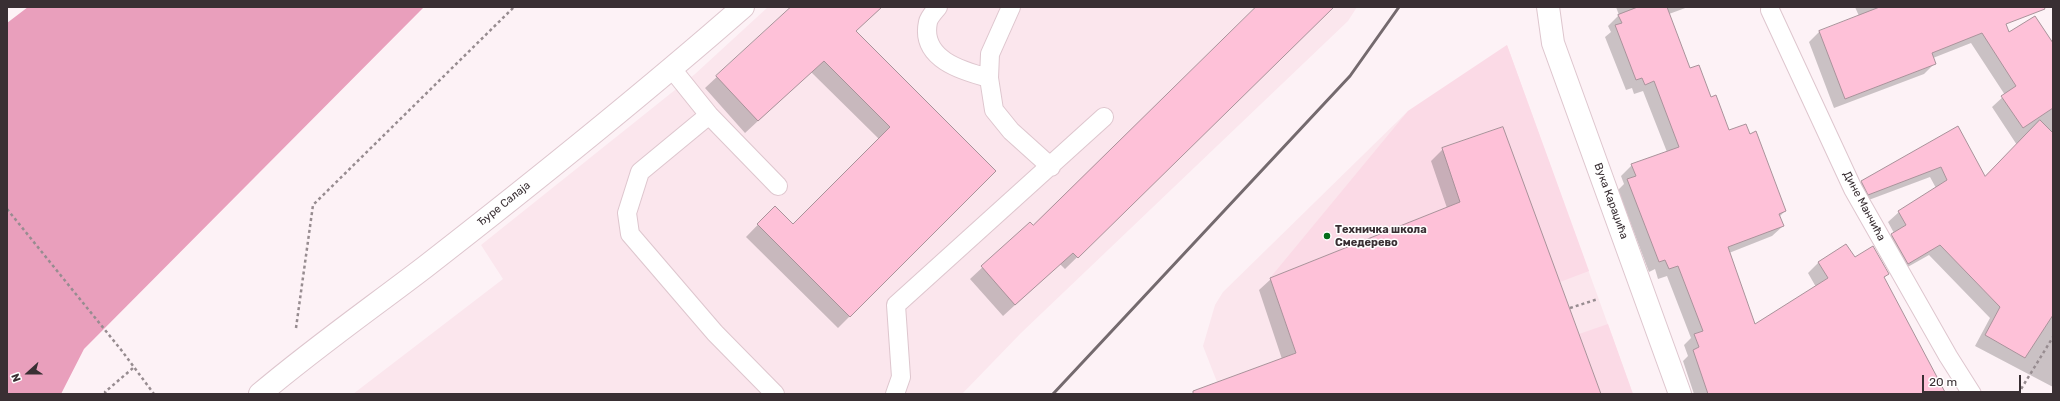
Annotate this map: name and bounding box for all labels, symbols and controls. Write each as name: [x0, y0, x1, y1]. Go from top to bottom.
street label: Вука Караџића: [1591, 161, 1631, 241]
street label: Дине Манчића: [1840, 169, 1888, 243]
street label: Ђуре Салаја: [475, 179, 533, 229]
place label: Техничка школа Смедерево: [1335, 223, 1427, 249]
marker: Техничка школа Смедерево: [1322, 231, 1332, 241]
north arrow: [8, 353, 48, 393]
scale bar: [1924, 367, 2023, 393]
text: N: [9, 371, 24, 384]
text: 20 m: [1929, 375, 1957, 389]

